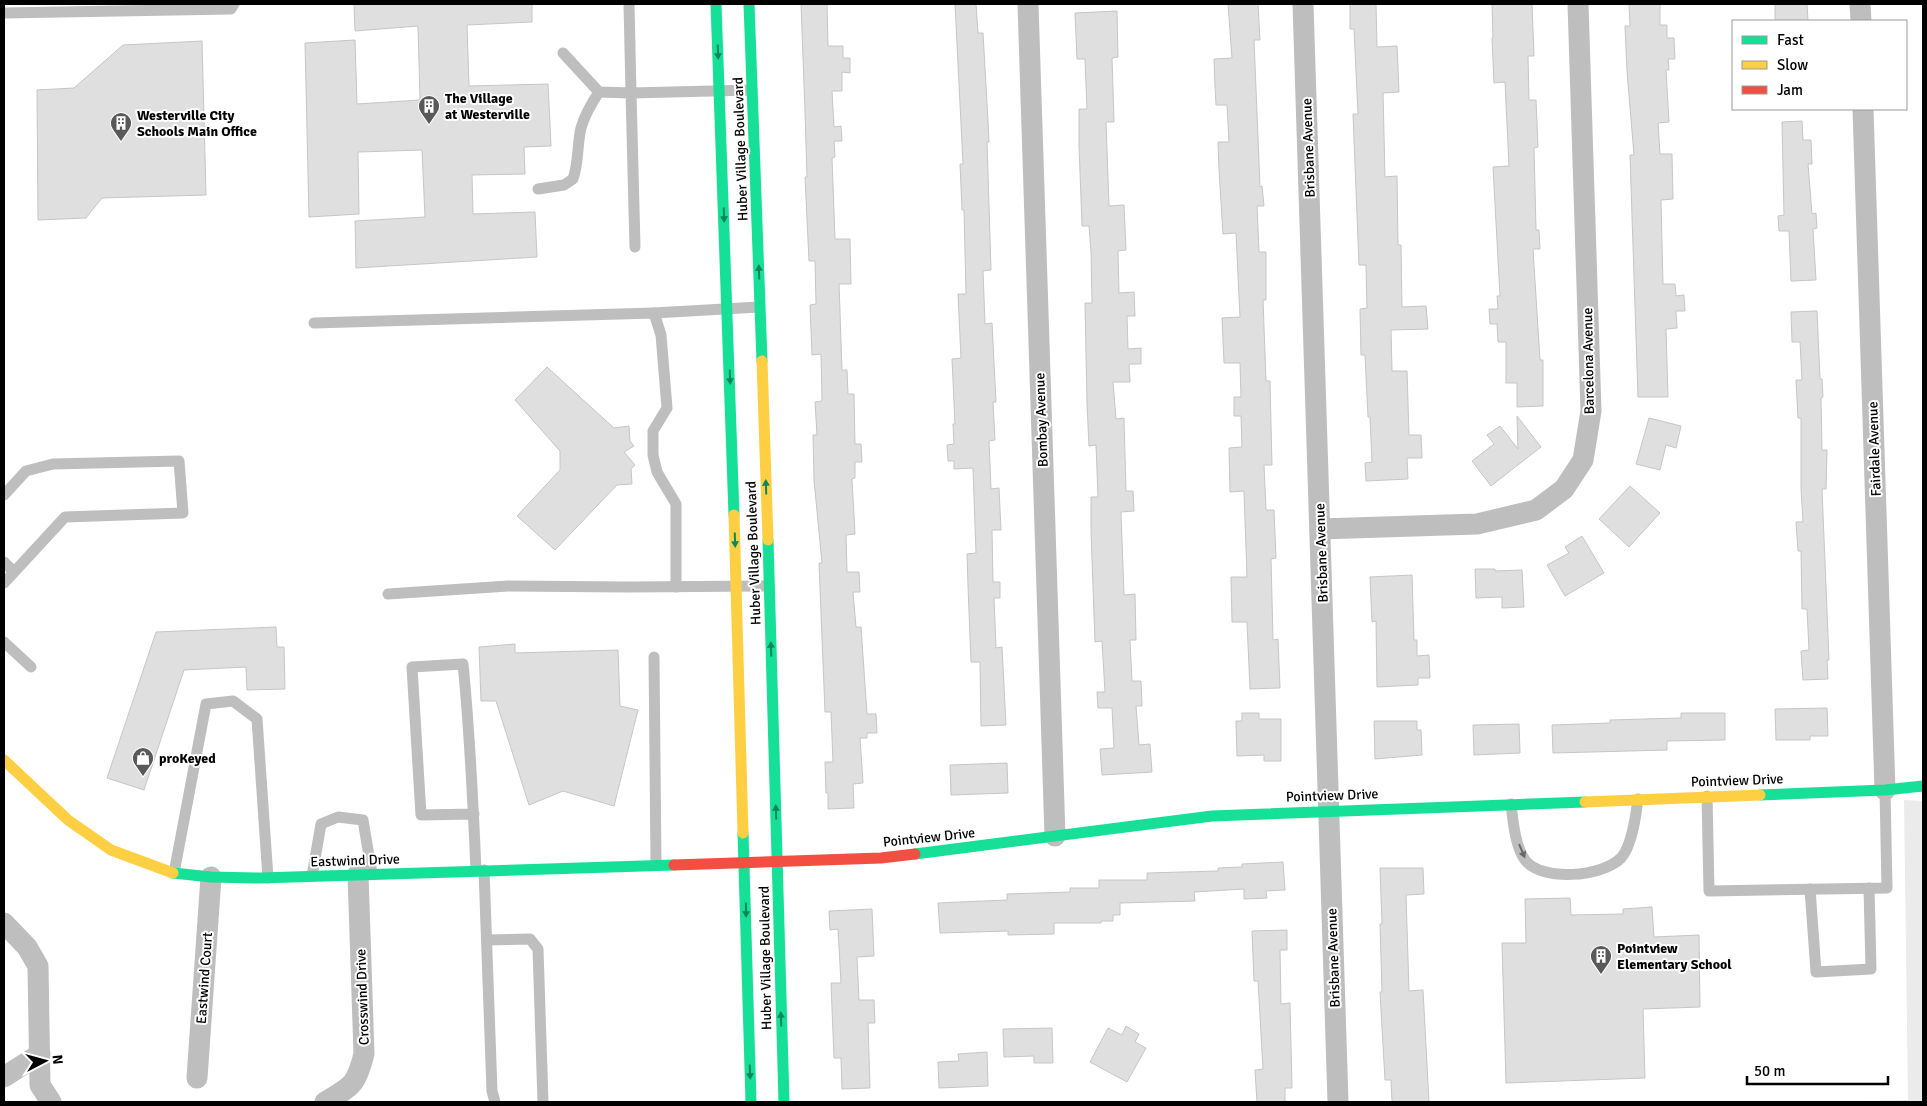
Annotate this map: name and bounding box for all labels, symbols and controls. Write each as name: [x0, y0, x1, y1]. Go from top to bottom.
legend: [1732, 20, 1907, 110]
text: Fast: [1777, 31, 1804, 49]
one-way arrow: [714, 45, 722, 61]
text: Slow: [1777, 56, 1808, 74]
street label: Huber Village Boulevard: [729, 77, 752, 221]
text: Jam: [1777, 81, 1803, 99]
place label: The Village at Westerville: [445, 90, 530, 123]
building icon: The Village at Westerville: [417, 94, 441, 125]
street label: Brisbane Avenue: [1298, 98, 1319, 198]
place label: Westerville City Schools Main Office: [137, 107, 257, 140]
building icon: Westerville City Schools Main Office: [109, 111, 133, 142]
one-way arrow: [720, 207, 728, 223]
one-way arrow: [755, 264, 763, 280]
street label: Barcelona Avenue: [1579, 307, 1598, 415]
one-way arrow: [726, 370, 734, 386]
street label: Bombay Avenue: [1031, 372, 1052, 468]
street label: Fairdale Avenue: [1864, 401, 1885, 497]
one-way arrow: [762, 478, 770, 494]
street label: Huber Village Boulevard: [742, 481, 765, 625]
street label: Brisbane Avenue: [1311, 503, 1332, 603]
one-way arrow: [731, 532, 739, 548]
one-way arrow: [767, 641, 775, 657]
shop icon: proKeyed: [131, 746, 155, 777]
place label: proKeyed: [159, 750, 216, 767]
street label: Pointview Drive: [1690, 770, 1784, 791]
street label: Pointview Drive: [1285, 785, 1379, 806]
one-way arrow: [772, 803, 780, 819]
street label: Pointview Drive: [882, 824, 976, 851]
one-way arrow: [1518, 844, 1526, 858]
street label: Eastwind Drive: [310, 850, 400, 871]
street label: Huber Village Boulevard: [756, 886, 775, 1030]
one-way arrow: [742, 902, 750, 918]
street label: Brisbane Avenue: [1323, 908, 1344, 1008]
street label: Eastwind Court: [193, 932, 216, 1024]
place label: Pointview Elementary School: [1617, 940, 1732, 973]
building icon: Pointview Elementary School: [1589, 944, 1613, 975]
street label: Crosswind Drive: [352, 948, 373, 1045]
one-way arrow: [777, 1010, 785, 1026]
north arrow: [20, 1036, 70, 1086]
text: N: [48, 1054, 66, 1065]
scale bar: [1747, 1054, 1888, 1086]
text: 50 m: [1754, 1062, 1785, 1080]
one-way arrow: [746, 1064, 754, 1080]

